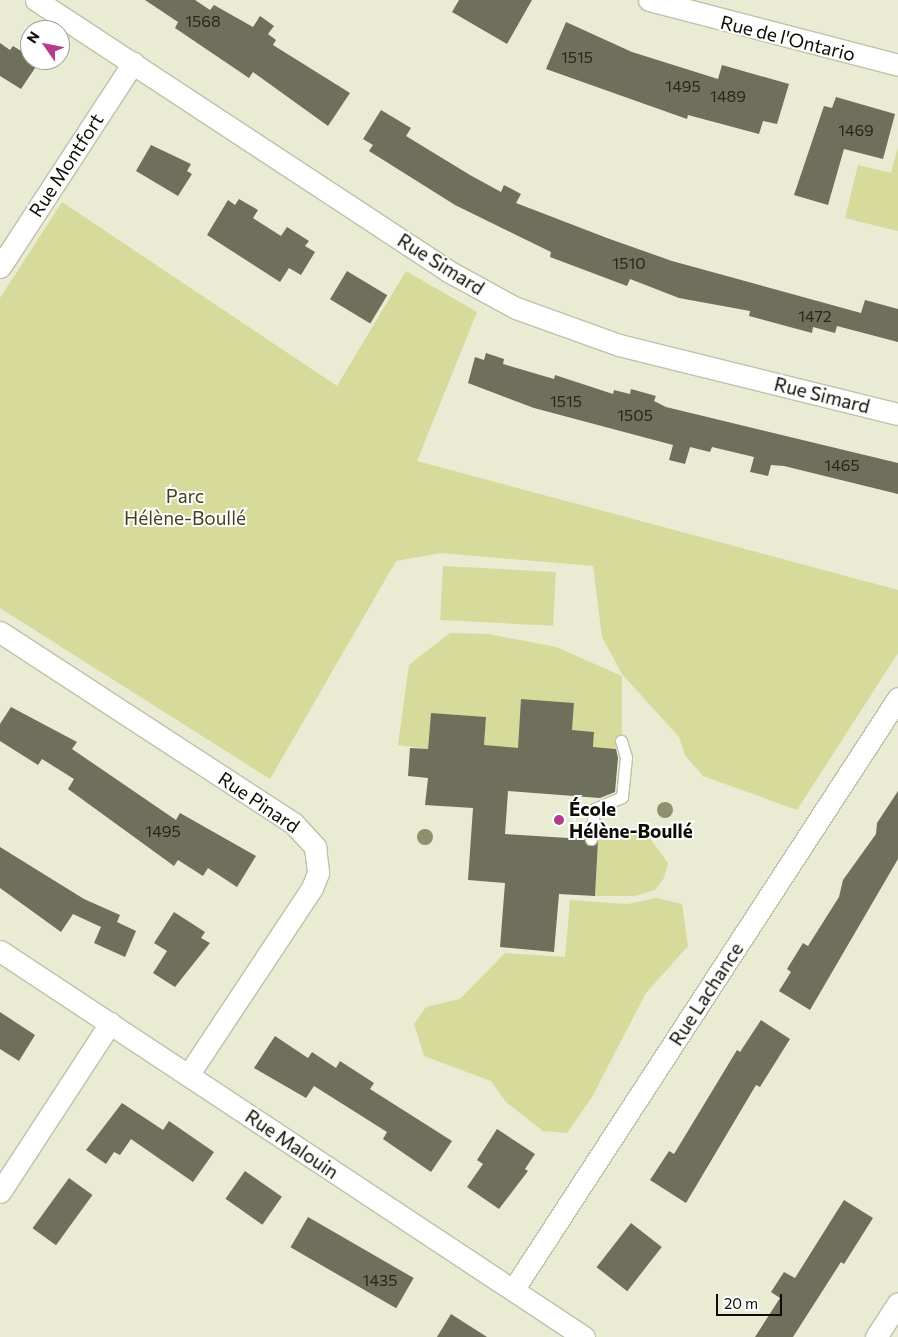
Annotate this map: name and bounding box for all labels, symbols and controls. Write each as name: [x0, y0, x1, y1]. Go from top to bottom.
street label: Rue de l'Ontario: [718, 10, 858, 66]
house number: 1568: [185, 11, 221, 31]
north arrow: [20, 20, 70, 70]
text: N: [23, 28, 43, 46]
house number: 1515: [561, 47, 593, 67]
house number: 1495: [665, 76, 701, 96]
house number: 1489: [710, 86, 746, 106]
street label: Rue Montfort: [24, 109, 108, 221]
house number: 1469: [838, 120, 874, 140]
street label: Rue Simard: [394, 228, 488, 300]
house number: 1510: [612, 253, 646, 273]
house number: 1472: [798, 306, 832, 326]
street label: Rue Simard: [772, 372, 872, 418]
house number: 1515: [550, 391, 582, 411]
house number: 1505: [617, 405, 653, 425]
house number: 1465: [824, 455, 860, 475]
park label: Parc Hélène-Boullé: [124, 485, 246, 529]
street label: Rue Pinard: [214, 767, 304, 837]
place label: École Hélène-Boullé: [569, 798, 693, 842]
marker: École Hélène-Boullé: [553, 814, 565, 826]
house number: 1495: [145, 821, 181, 841]
street label: Rue Lachance: [664, 938, 748, 1050]
street label: Rue Malouin: [241, 1105, 343, 1183]
house number: 1435: [363, 1270, 397, 1290]
scale bar: [718, 1284, 784, 1316]
text: 20 m: [724, 1294, 758, 1312]

